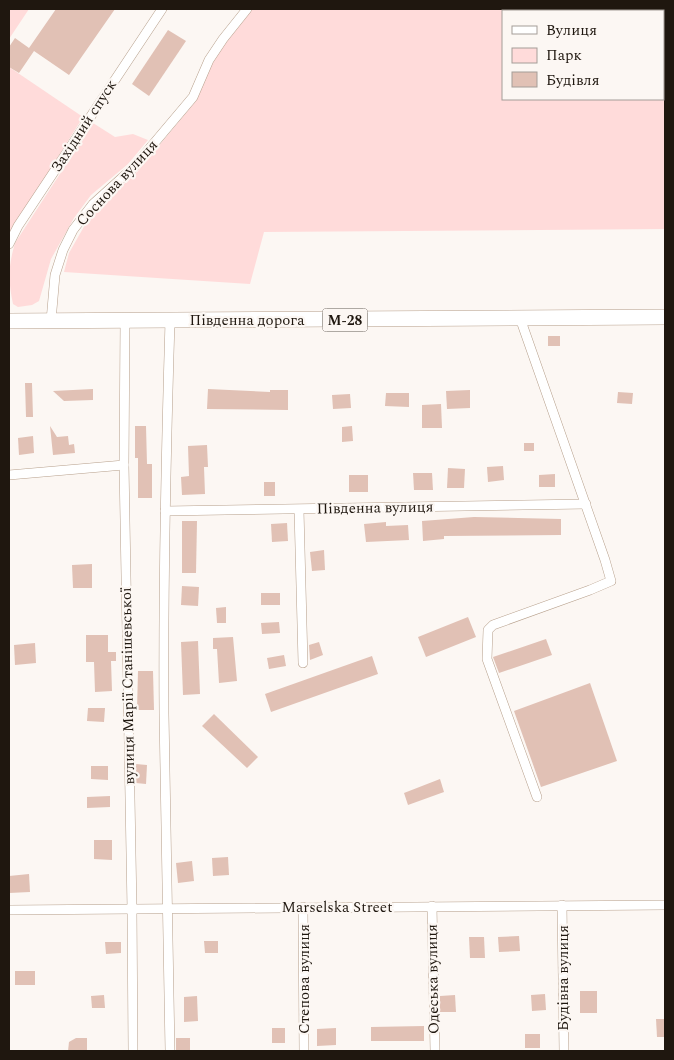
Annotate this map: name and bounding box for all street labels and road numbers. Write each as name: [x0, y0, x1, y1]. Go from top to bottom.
street label: Західний спуск: [45, 75, 123, 177]
street label: Соснова вулиця: [71, 135, 163, 231]
road number: М-28: [322, 308, 368, 332]
street label: Південна дорога: [189, 309, 305, 332]
street label: Південна вулиця: [316, 495, 434, 521]
street label: вулиця Марії Станішевської: [115, 587, 141, 785]
street label: Marselska Street: [282, 896, 392, 919]
street label: Степова вулиця: [293, 924, 316, 1034]
street label: Одеська вулиця: [421, 924, 445, 1034]
street label: Будівна вулиця: [552, 925, 575, 1031]

